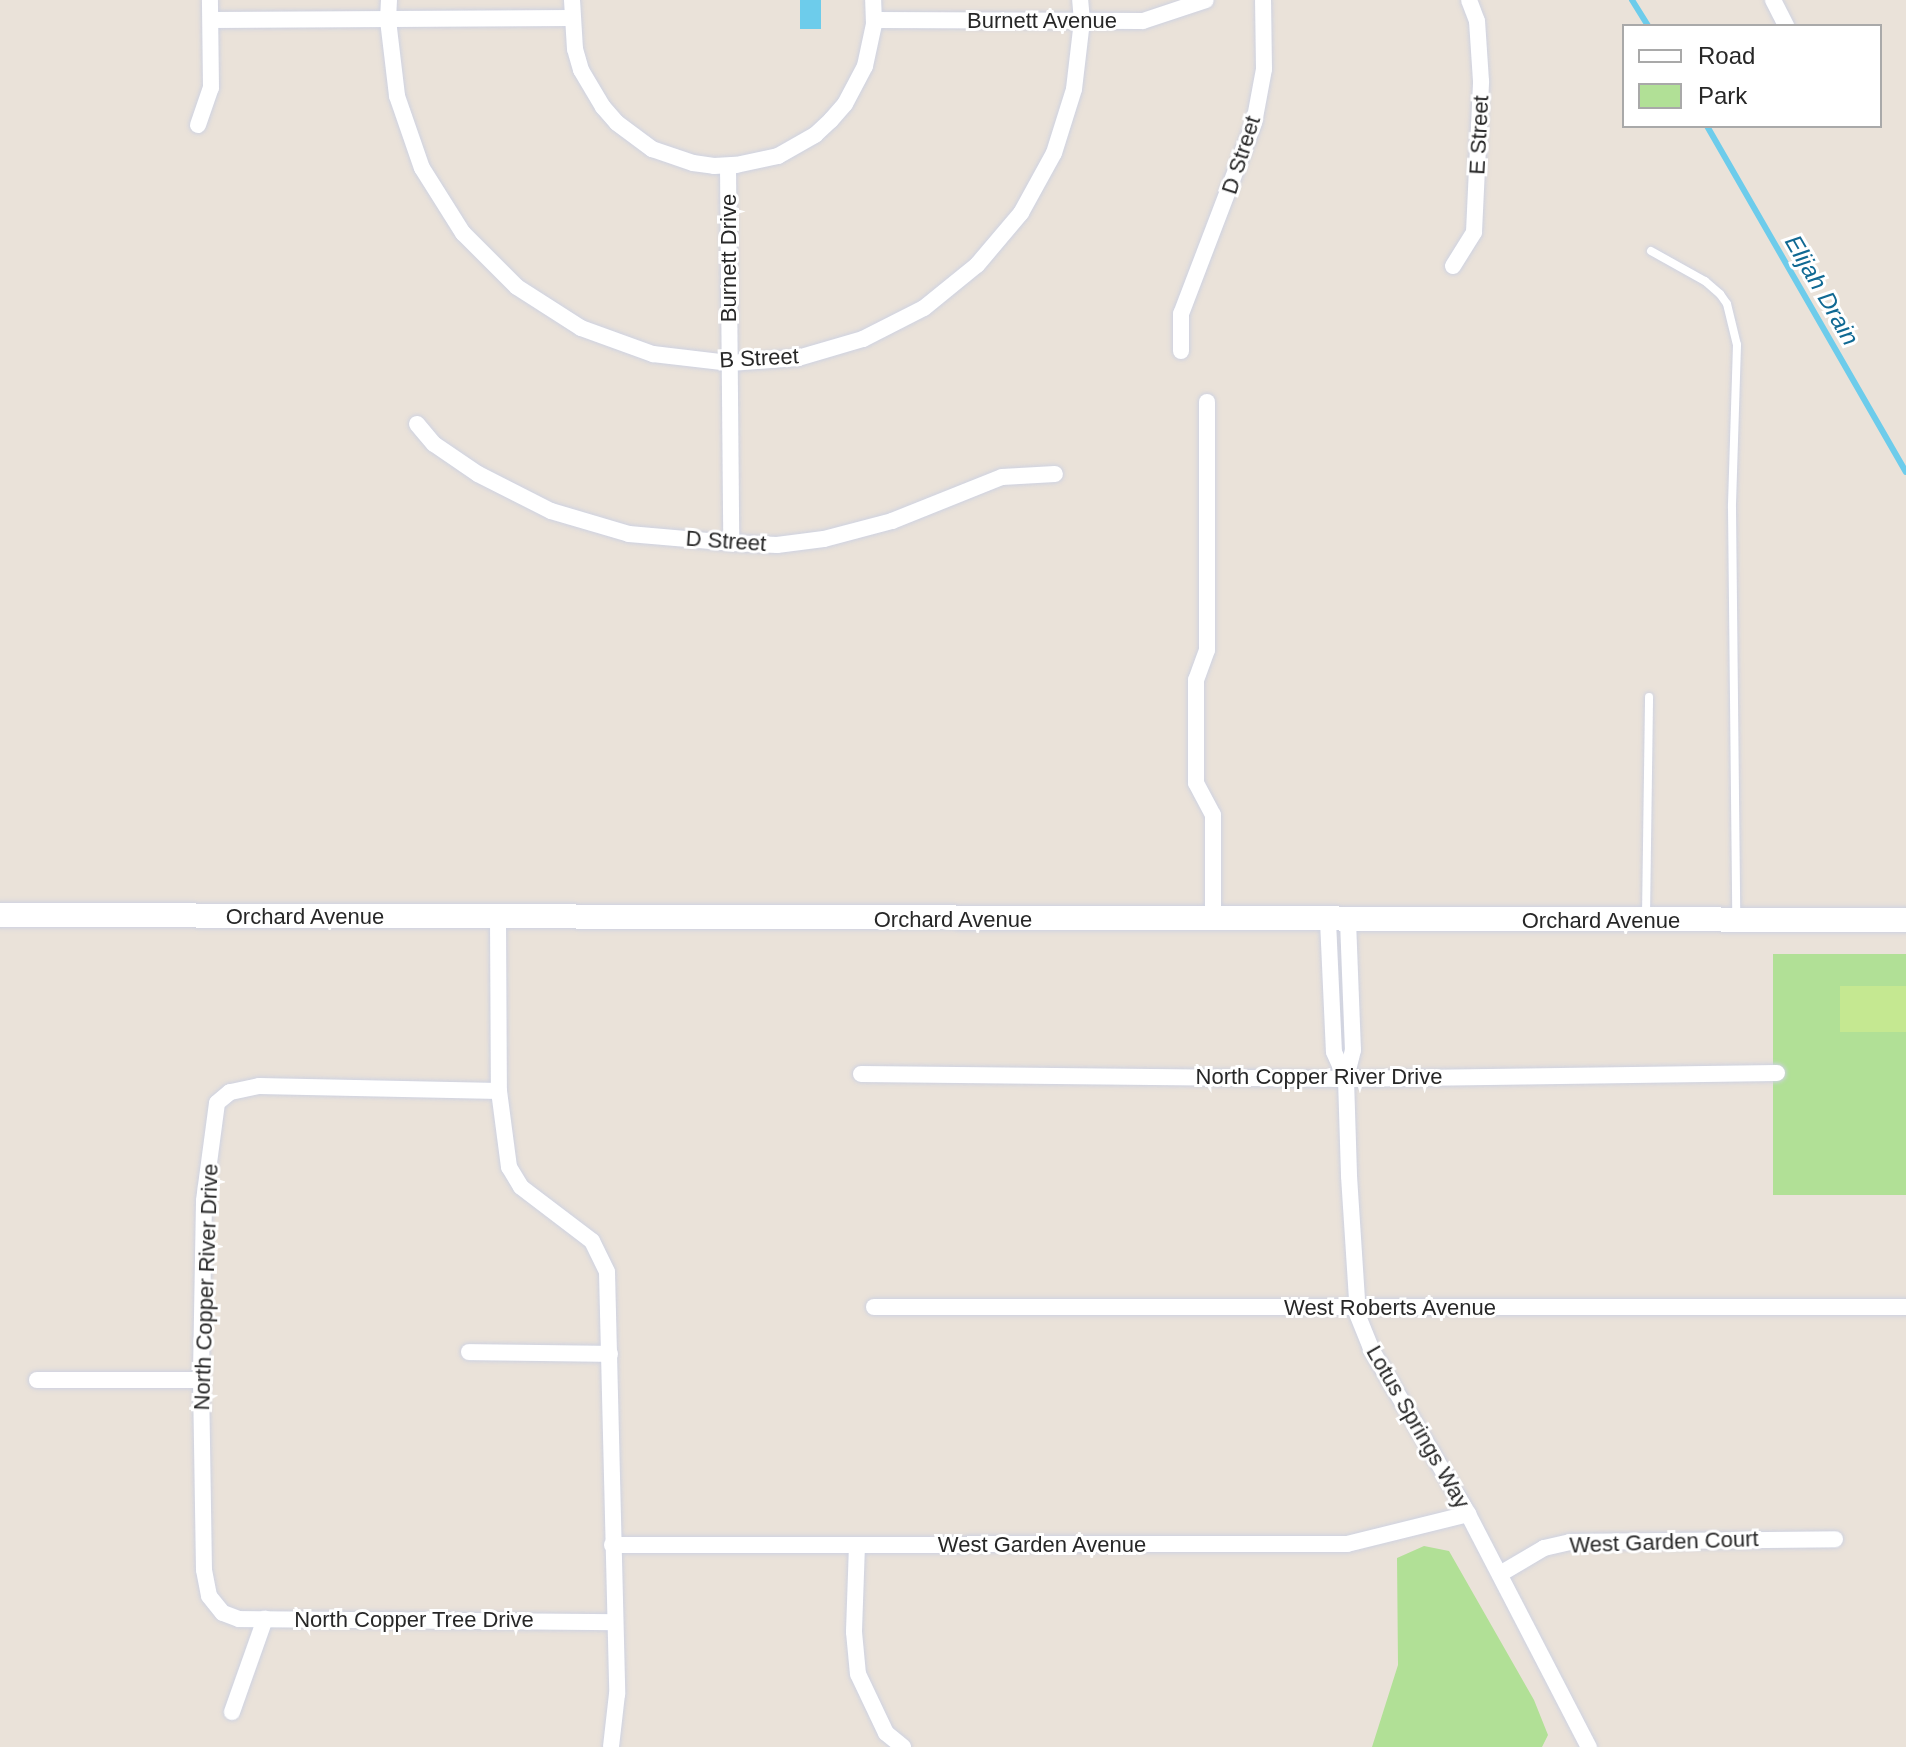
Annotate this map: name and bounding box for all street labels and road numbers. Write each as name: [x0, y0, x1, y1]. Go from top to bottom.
street label: Burnett Avenue: [966, 8, 1118, 34]
street label: E Street: [1464, 95, 1494, 175]
street label: D Street: [1216, 113, 1266, 197]
street label: Burnett Drive: [716, 194, 742, 322]
street label: B Street: [719, 343, 799, 373]
street label: D Street: [685, 525, 767, 557]
street label: Orchard Avenue: [225, 904, 385, 930]
street label: Orchard Avenue: [873, 907, 1033, 933]
street label: Orchard Avenue: [1521, 908, 1681, 934]
street label: North Copper River Drive: [1196, 1064, 1442, 1090]
street label: North Copper River Drive: [188, 1163, 224, 1411]
street label: West Roberts Avenue: [1283, 1295, 1497, 1321]
street label: Lotus Springs Way: [1361, 1341, 1475, 1513]
street label: West Garden Court: [1569, 1526, 1759, 1558]
street label: West Garden Avenue: [937, 1532, 1147, 1558]
street label: North Copper Tree Drive: [294, 1607, 534, 1633]

